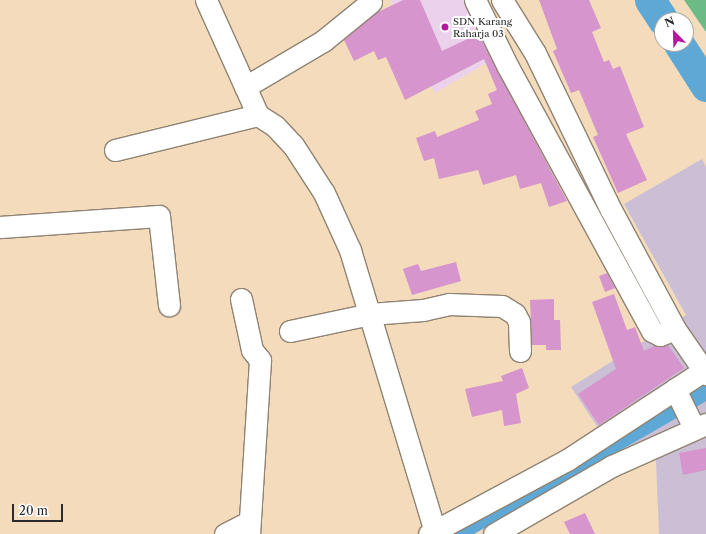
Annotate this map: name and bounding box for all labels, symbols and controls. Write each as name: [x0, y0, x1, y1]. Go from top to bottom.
north arrow: [654, 12, 694, 52]
text: N: [663, 14, 677, 30]
place label: SDN Karang Raharja 03: [453, 15, 512, 38]
marker: SDN Karang Raharja 03: [440, 22, 450, 32]
scale bar: [14, 496, 65, 522]
text: 20 m: [19, 503, 48, 518]

